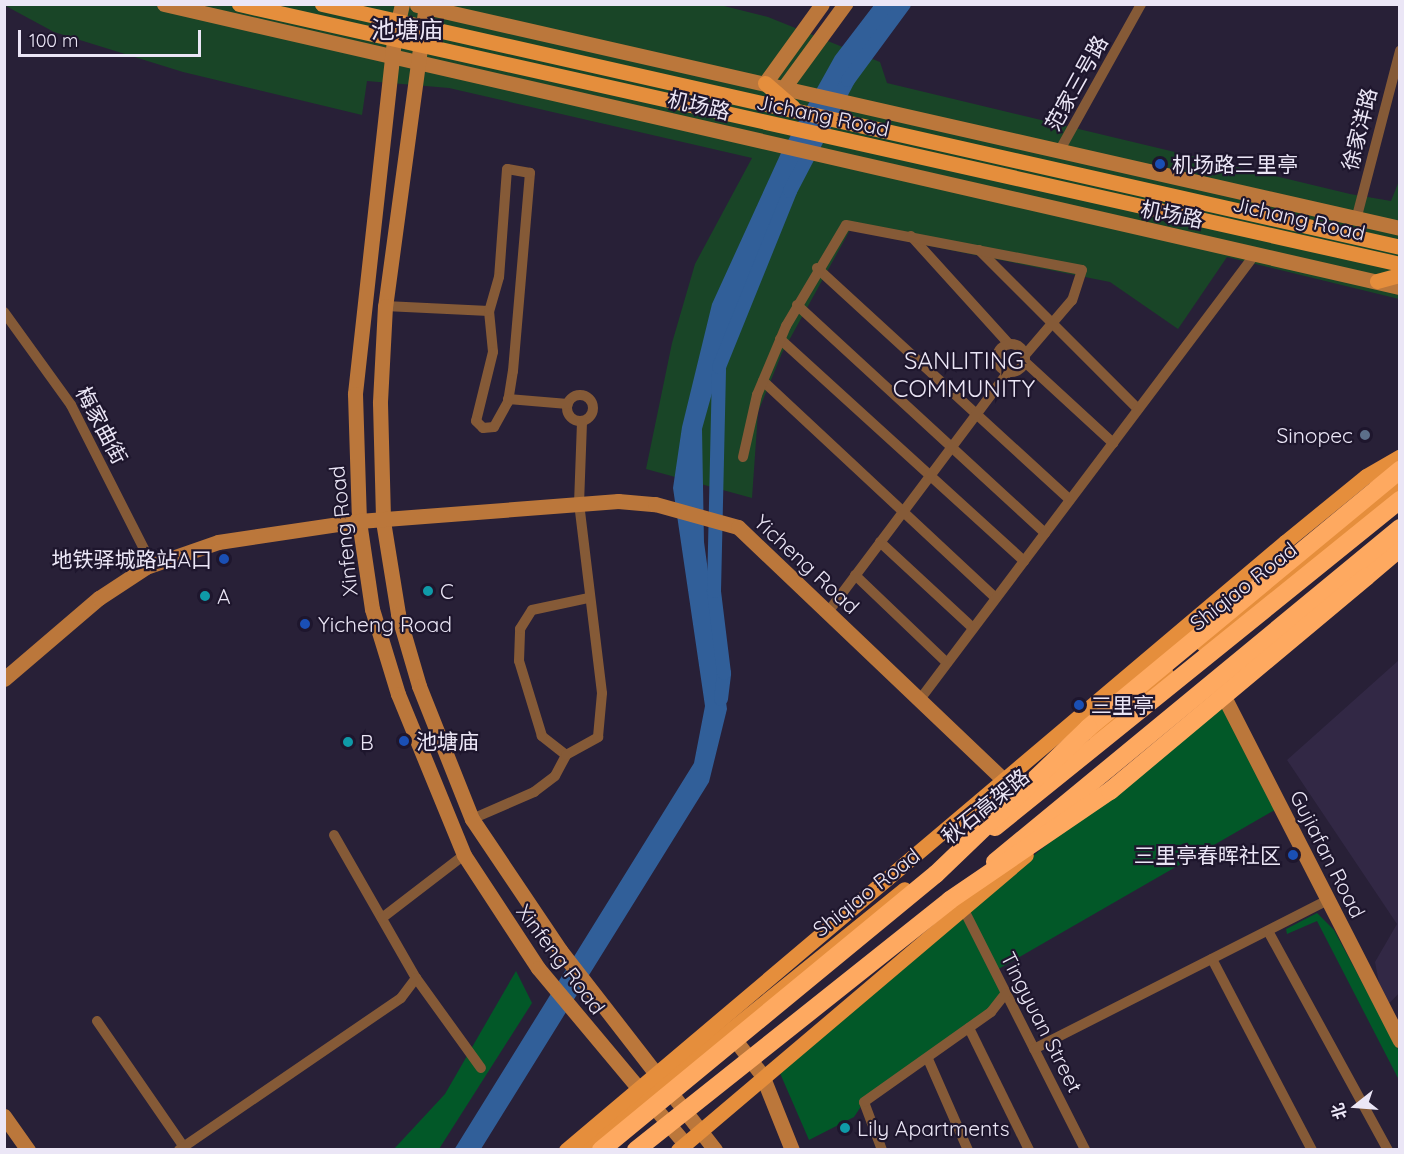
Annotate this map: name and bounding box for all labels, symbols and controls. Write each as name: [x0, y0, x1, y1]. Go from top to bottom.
district label: 池塘庙: [371, 16, 443, 44]
scale bar: [21, 18, 204, 56]
text: 100 m: [29, 29, 78, 52]
street label: 范家三号路: [1040, 31, 1112, 135]
street label: 徐家洋路: [1337, 85, 1381, 173]
street label: 机场路: [665, 86, 733, 124]
street label: Jichang Road: [754, 89, 892, 141]
place label: 机场路三里亭: [1172, 151, 1298, 177]
marker: 机场路三里亭: [1153, 157, 1167, 171]
street label: Jichang Road: [1230, 191, 1368, 245]
street label: 机场路: [1139, 196, 1205, 232]
district label: SANLITING COMMUNITY: [886, 347, 1042, 403]
street label: 梅家曲街: [71, 382, 133, 468]
place label: Sinopec: [1276, 422, 1353, 448]
marker: Sinopec: [1358, 428, 1372, 442]
street label: Xinfeng Road: [324, 465, 362, 597]
street label: Yicheng Road: [749, 509, 865, 619]
street label: Shiqiao Road: [1185, 536, 1301, 636]
place label: 地铁驿城路站A口: [51, 546, 212, 572]
marker: 地铁驿城路站A口: [217, 552, 231, 566]
place label: C: [440, 578, 454, 604]
place label: A: [217, 583, 231, 609]
marker: C: [421, 584, 435, 598]
marker: A: [198, 589, 212, 603]
place label: Yicheng Road: [318, 611, 452, 637]
marker: Yicheng Road: [296, 615, 314, 633]
place label: 三里亭: [1091, 692, 1154, 718]
marker: 三里亭: [1072, 698, 1086, 712]
place label: 池塘庙: [416, 728, 479, 754]
place label: B: [360, 729, 374, 755]
marker: 池塘庙: [397, 734, 411, 748]
marker: B: [341, 735, 355, 749]
street label: 秋石高架路: [936, 763, 1034, 849]
street label: Gujiafan Road: [1285, 786, 1371, 922]
street label: Shiqiao Road: [808, 842, 924, 942]
place label: 三里亭春晖社区: [1134, 842, 1281, 868]
marker: 三里亭春晖社区: [1286, 848, 1300, 862]
street label: Xinfeng Road: [511, 899, 611, 1019]
street label: Tingyuan Street: [996, 948, 1088, 1096]
north arrow: [1326, 1076, 1386, 1136]
text: 北: [1327, 1101, 1351, 1122]
place label: Lily Apartments: [857, 1115, 1010, 1141]
marker: Lily Apartments: [838, 1121, 852, 1135]

